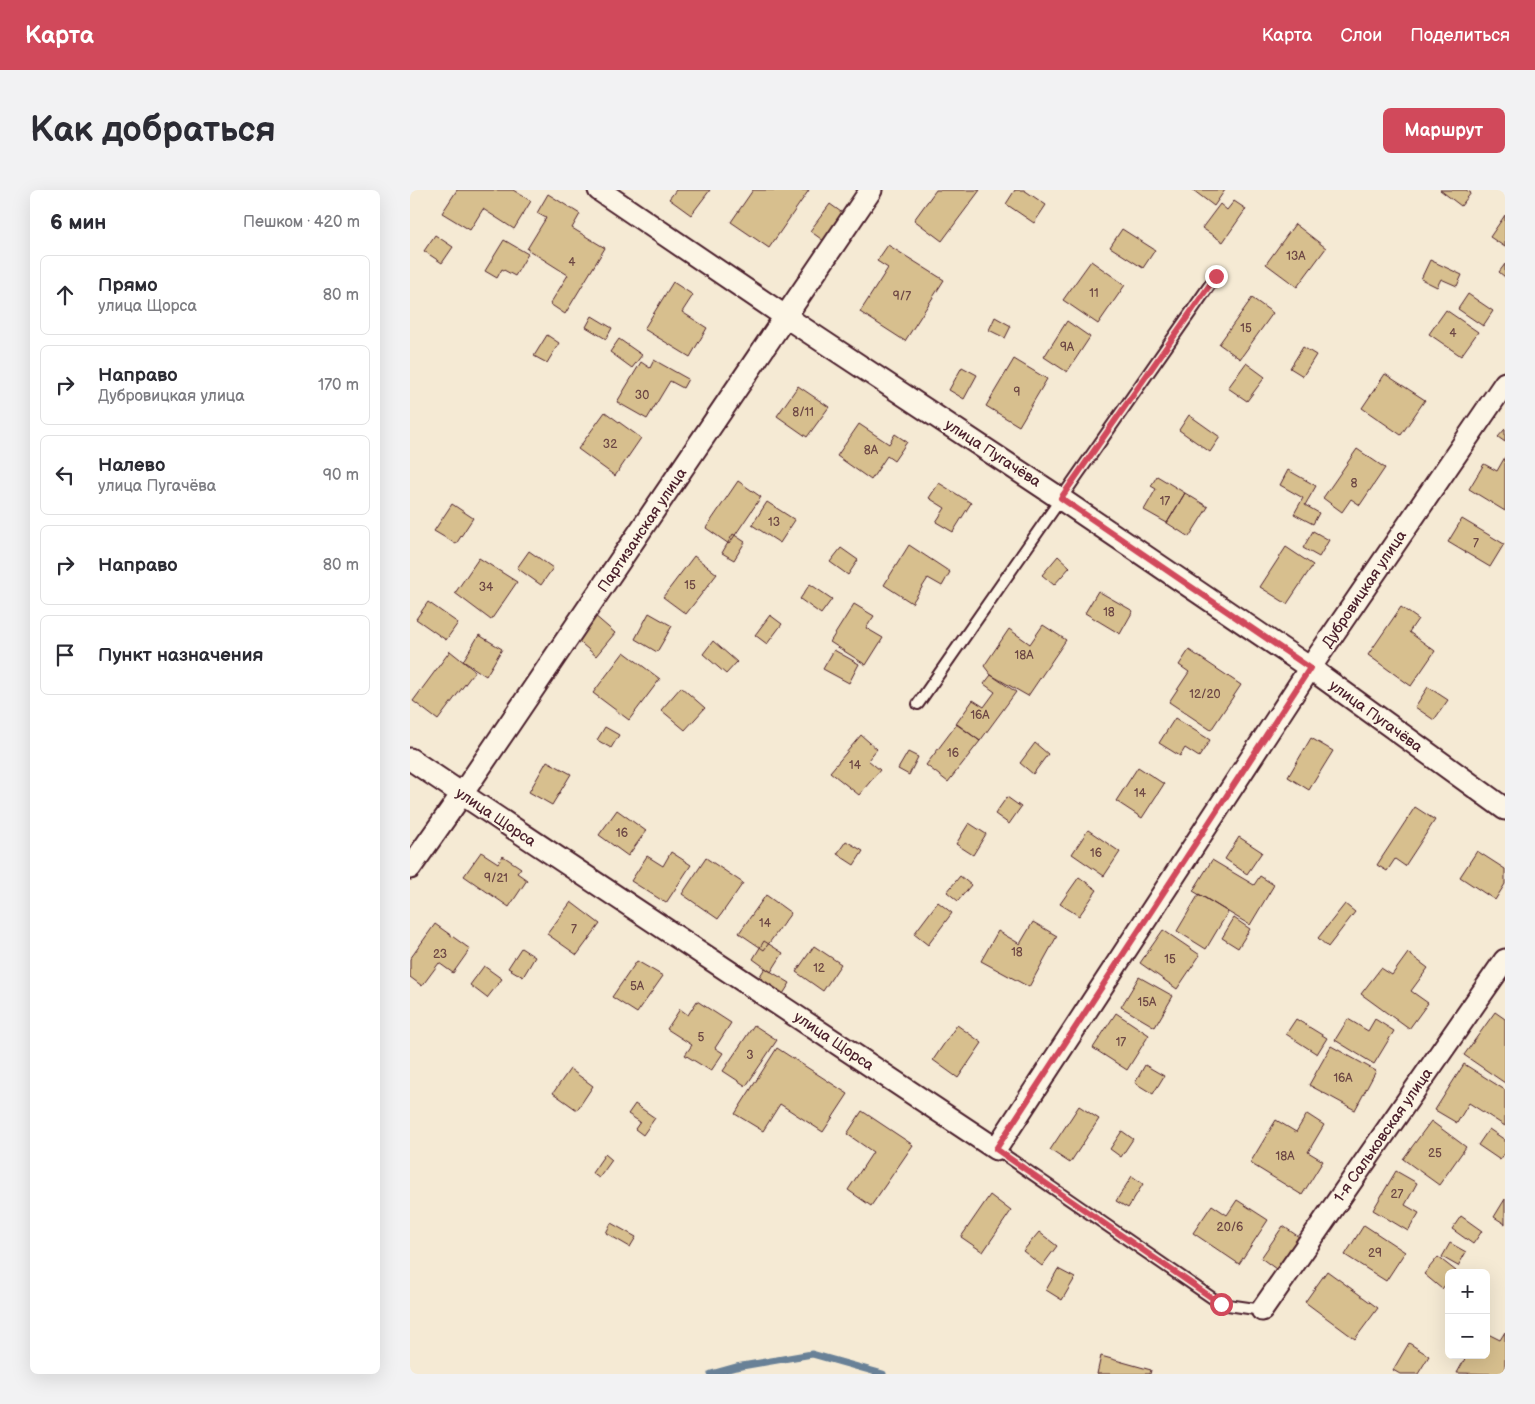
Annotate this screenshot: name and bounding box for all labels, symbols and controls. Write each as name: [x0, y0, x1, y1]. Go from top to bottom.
text: Карта: [25, 21, 94, 50]
text: Карта: [1262, 25, 1312, 46]
text: Слои: [1340, 25, 1382, 46]
text: Поделиться: [1410, 25, 1510, 46]
button: Маршрут: [1383, 108, 1505, 153]
text: Как добраться: [30, 109, 276, 152]
text: 6 мин: [50, 210, 106, 235]
text: Пешком · 420 m: [243, 213, 360, 232]
house number: 13А: [1286, 249, 1306, 264]
house number: 4: [568, 255, 576, 270]
route end: [1205, 265, 1228, 288]
text: Прямо: [98, 274, 158, 297]
icon: ahead: [51, 281, 79, 309]
text: 80 m: [323, 286, 359, 305]
house number: 11: [1089, 286, 1099, 301]
house number: 9/7: [893, 289, 911, 304]
text: улица Щорса: [98, 297, 197, 316]
house number: 15: [1240, 321, 1252, 336]
house number: 4: [1449, 326, 1457, 341]
house number: 9А: [1060, 340, 1075, 355]
text: Направо: [98, 364, 178, 387]
icon: right: [51, 371, 79, 399]
text: 170 m: [318, 376, 359, 395]
house number: 9: [1014, 385, 1021, 400]
text: Дубровицкая улица: [98, 387, 245, 406]
house number: 30: [635, 388, 649, 403]
house number: 8/11: [792, 405, 814, 420]
street label: улица Пугачёва: [941, 415, 1044, 492]
house number: 32: [603, 437, 617, 452]
house number: 8А: [864, 443, 879, 458]
text: Налево: [98, 454, 165, 477]
icon: left: [51, 461, 79, 489]
street label: Партизанская улица: [594, 464, 691, 596]
text: 90 m: [323, 466, 359, 485]
house number: 8: [1351, 476, 1358, 491]
text: улица Пугачёва: [98, 477, 216, 496]
house number: 17: [1160, 494, 1170, 509]
house number: 13: [768, 515, 780, 530]
street label: Дубровицкая улица: [1318, 527, 1411, 652]
house number: 7: [1473, 536, 1479, 551]
icon: right: [51, 551, 79, 579]
text: Направо: [98, 554, 178, 577]
text: 80 m: [323, 556, 359, 575]
house number: 15: [684, 578, 696, 593]
house number: 34: [479, 580, 494, 595]
house number: 18: [1103, 605, 1115, 620]
icon: arrive: [51, 641, 79, 669]
text: Пункт назначения: [98, 644, 263, 667]
house number: 18А: [1015, 648, 1034, 663]
street label: улица Пугачёва: [1325, 676, 1426, 757]
house number: 12/20: [1189, 687, 1221, 702]
house number: 16А: [970, 708, 990, 723]
house number: 16: [947, 746, 959, 761]
house number: 14: [849, 758, 862, 773]
street label: улица Щорса: [452, 784, 540, 851]
house number: 14: [1134, 786, 1147, 801]
house number: 16: [616, 826, 628, 841]
house number: 16: [1090, 846, 1102, 861]
house number: 9/21: [484, 871, 508, 886]
house number: 14: [759, 916, 772, 931]
house number: 7: [571, 922, 577, 937]
house number: 18: [1011, 945, 1023, 960]
house number: 23: [433, 947, 447, 962]
house number: 15: [1164, 952, 1176, 967]
house number: 12: [813, 961, 825, 976]
house number: 5А: [630, 979, 645, 994]
house number: 15А: [1138, 995, 1157, 1010]
street label: улица Щорса: [790, 1008, 878, 1075]
house number: 5: [698, 1030, 705, 1045]
house number: 17: [1116, 1035, 1126, 1050]
house number: 3: [746, 1048, 754, 1063]
street label: 1-я Сальковская улица: [1330, 1064, 1437, 1206]
house number: 16А: [1333, 1071, 1353, 1086]
house number: 25: [1428, 1146, 1442, 1161]
house number: 18А: [1276, 1149, 1295, 1164]
house number: 27: [1391, 1187, 1404, 1202]
house number: 20/6: [1217, 1220, 1243, 1235]
house number: 29: [1368, 1246, 1382, 1261]
map controls: [1445, 1269, 1490, 1359]
button: +: [1445, 1269, 1490, 1314]
route start: [1210, 1293, 1233, 1316]
button: −: [1445, 1314, 1490, 1359]

